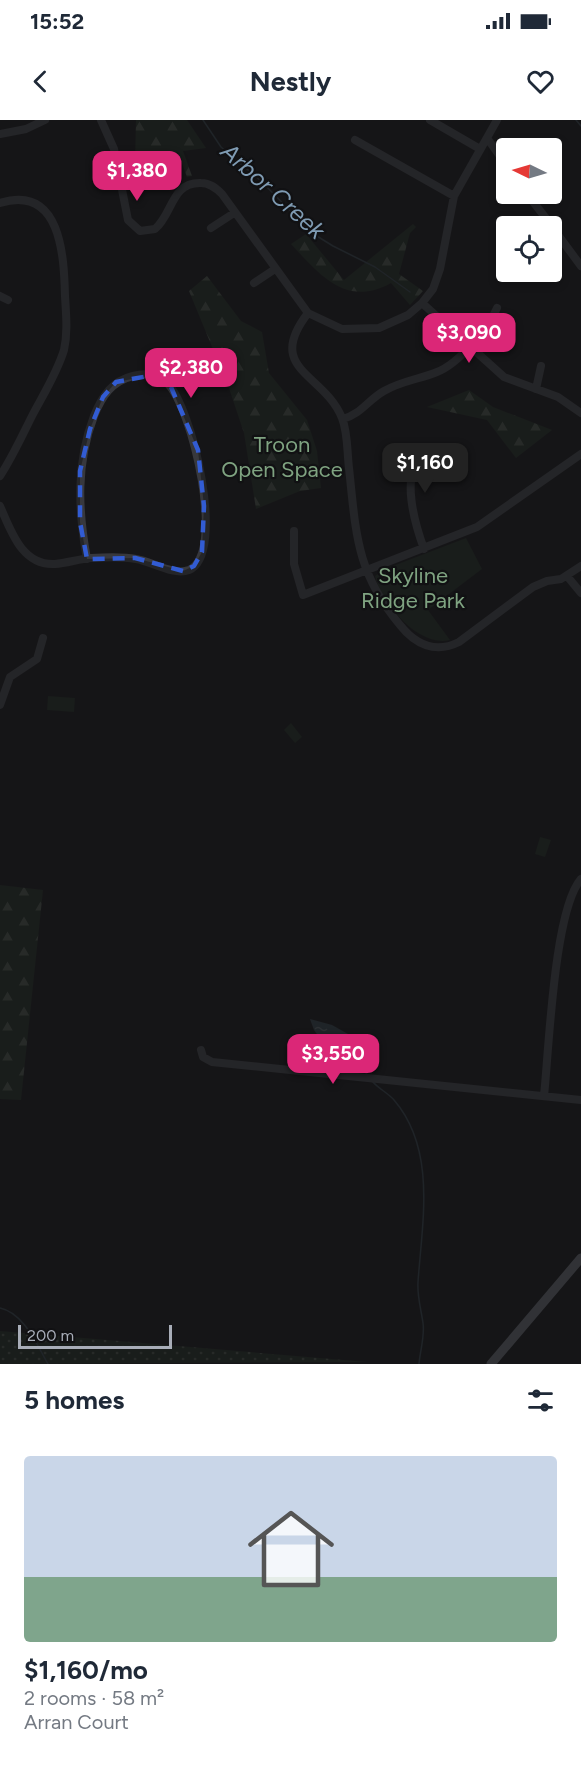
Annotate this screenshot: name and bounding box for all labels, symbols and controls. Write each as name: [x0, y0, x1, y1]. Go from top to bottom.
text: 15:52: [30, 8, 84, 35]
icon: back: [24, 65, 57, 98]
text: Nestly: [250, 65, 331, 98]
icon: heart: [524, 65, 557, 98]
water label: Arbor Creek: [215, 136, 332, 246]
north arrow: [496, 138, 562, 204]
map controls: [496, 138, 562, 282]
pin: $1,380: [88, 151, 186, 202]
text: $1,380: [107, 158, 167, 182]
button: locate: [496, 216, 562, 282]
pin: $3,090: [420, 313, 518, 364]
text: $3,090: [437, 320, 501, 344]
pin: $2,380: [142, 348, 240, 399]
text: $2,380: [159, 355, 223, 379]
park label: Troon Open Space: [221, 431, 343, 483]
pin: $1,160: [376, 443, 474, 494]
text: $1,160: [396, 450, 454, 474]
park label: Skyline Ridge Park: [361, 562, 465, 614]
pin: $3,550: [284, 1034, 382, 1085]
text: $3,550: [301, 1041, 365, 1065]
scale bar: [18, 1322, 172, 1350]
text: 200 m: [27, 1326, 74, 1345]
text: 5 homes: [24, 1384, 124, 1416]
icon: filters: [524, 1384, 557, 1417]
icon: home: [237, 1495, 345, 1603]
text: $1,160/mo: [24, 1654, 148, 1686]
text: 2 rooms · 58 m²: [24, 1686, 164, 1710]
text: Arran Court: [24, 1710, 129, 1734]

